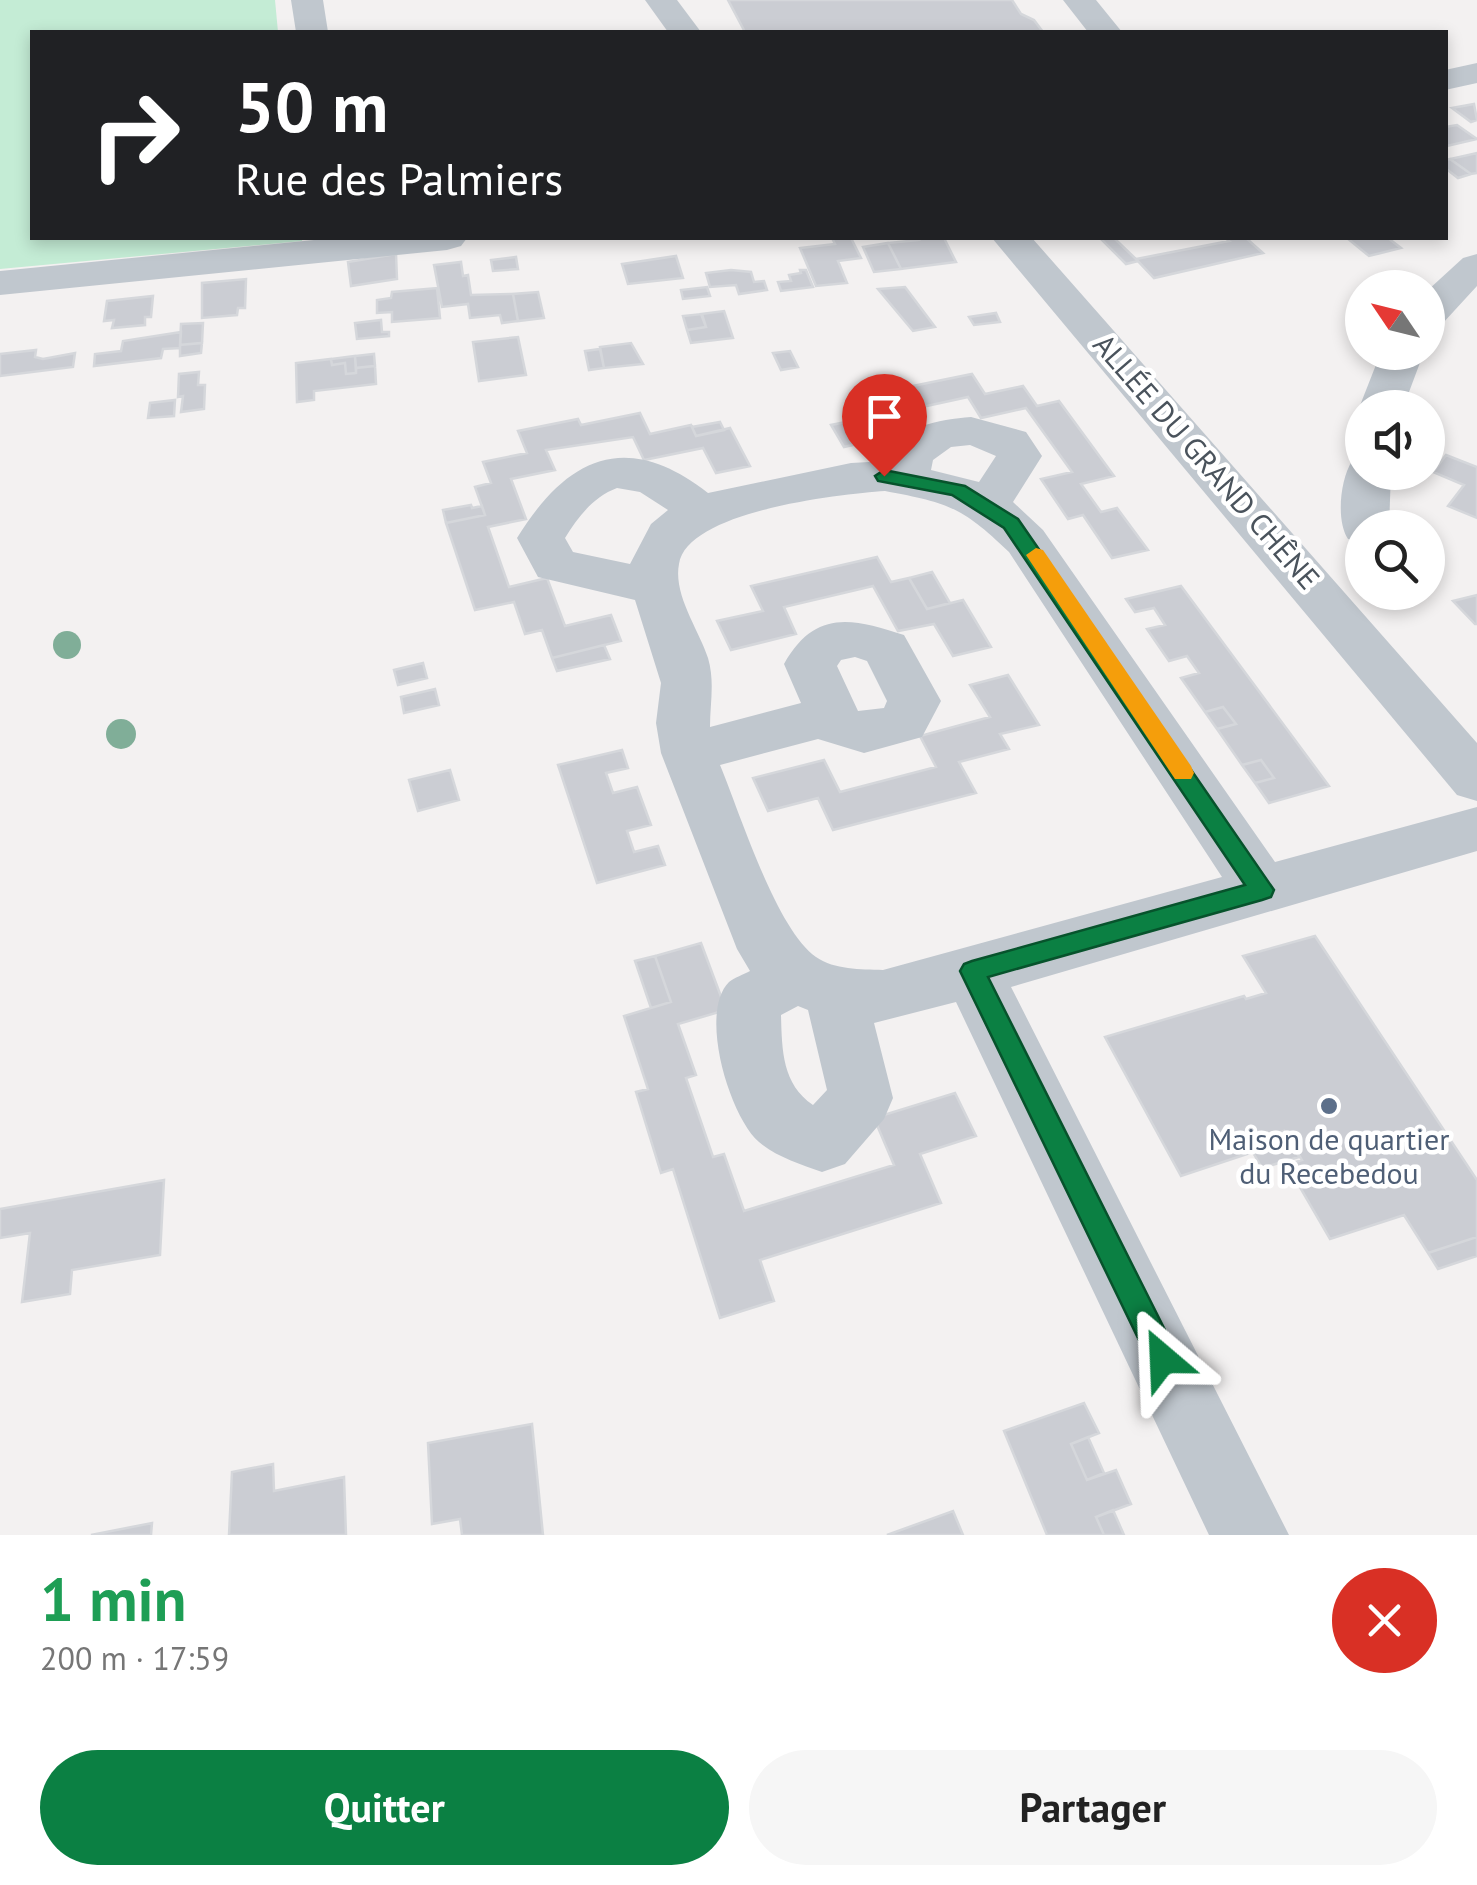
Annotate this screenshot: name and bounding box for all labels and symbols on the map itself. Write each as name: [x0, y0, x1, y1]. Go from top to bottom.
north arrow: [1345, 270, 1445, 370]
street label: ALLÉE DU GRAND CHÊNE: [1085, 325, 1329, 597]
pin: [842, 374, 927, 477]
marker: Maison de quartier du Recebedou: [1318, 1095, 1340, 1117]
place label: Maison de quartier du Recebedou: [1208, 1119, 1450, 1192]
position arrow: [1111, 1307, 1215, 1411]

